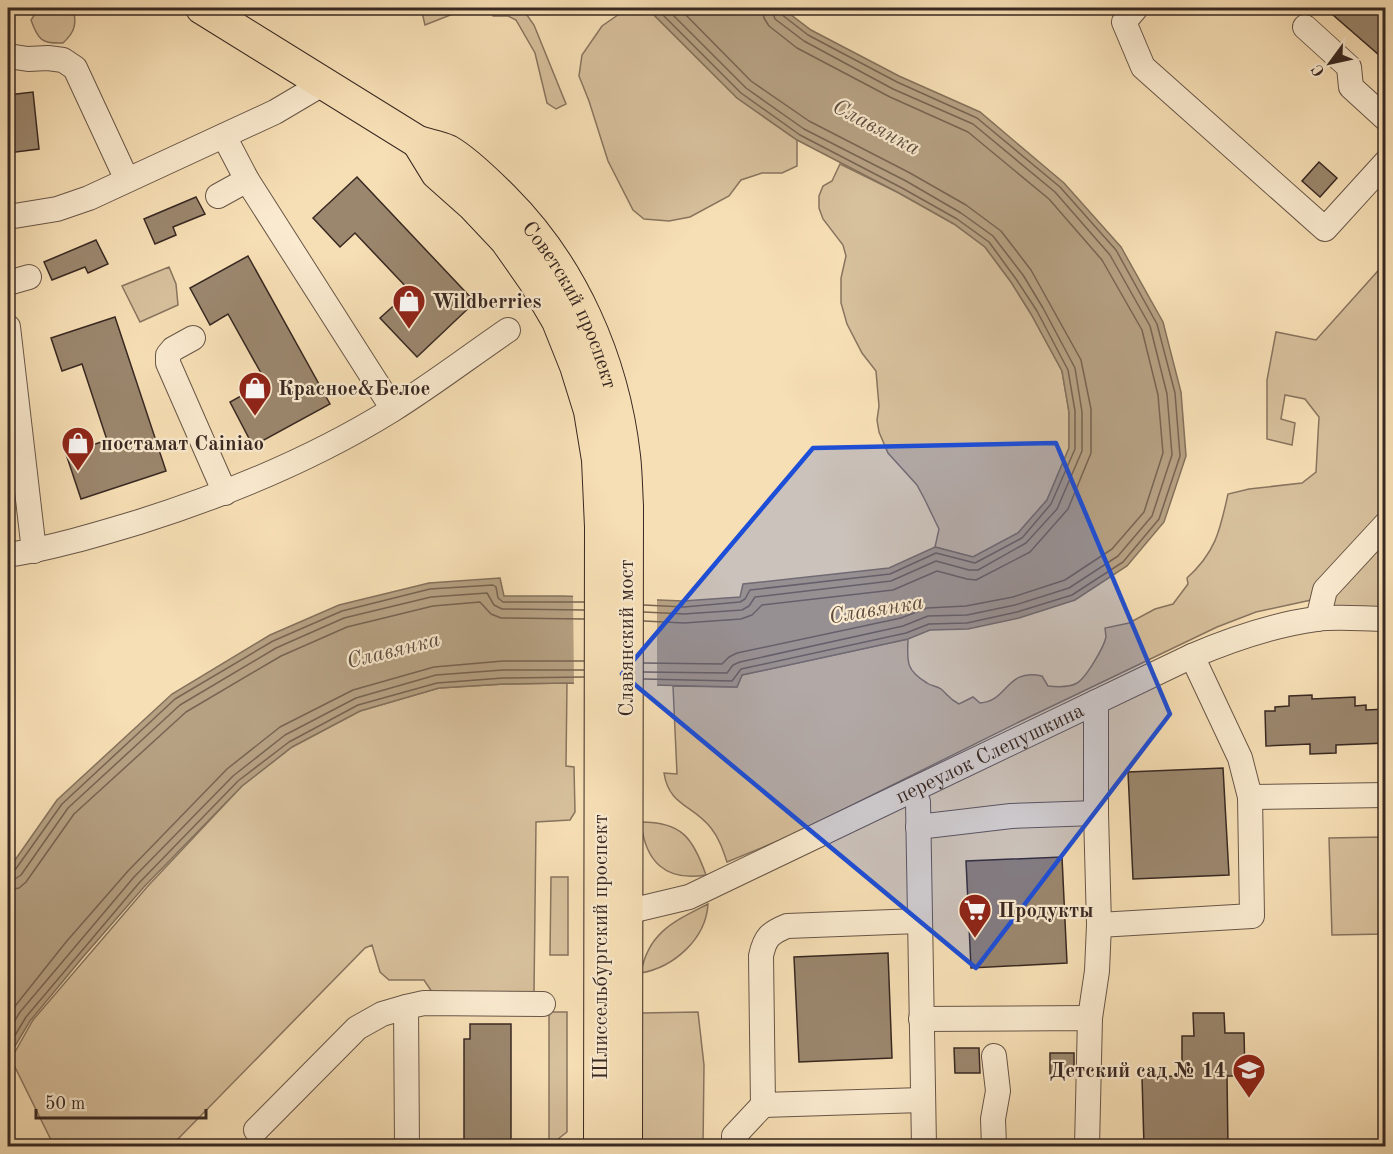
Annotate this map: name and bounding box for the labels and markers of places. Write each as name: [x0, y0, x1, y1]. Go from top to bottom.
shop icon: Wildberries: [391, 283, 427, 330]
place label: Wildberries: [432, 292, 542, 313]
shop icon: Красное&Белое: [237, 370, 273, 417]
place label: Красное&Белое: [278, 379, 431, 400]
shop icon: постамат Cainiao: [60, 425, 96, 472]
place label: постамат Cainiao: [101, 434, 264, 455]
supermarket icon: Продукты: [957, 892, 993, 939]
place label: Продукты: [998, 901, 1094, 922]
school or university icon: Детский сад № 14: [1231, 1052, 1267, 1099]
place label: Детский сад № 14: [1050, 1061, 1226, 1082]

